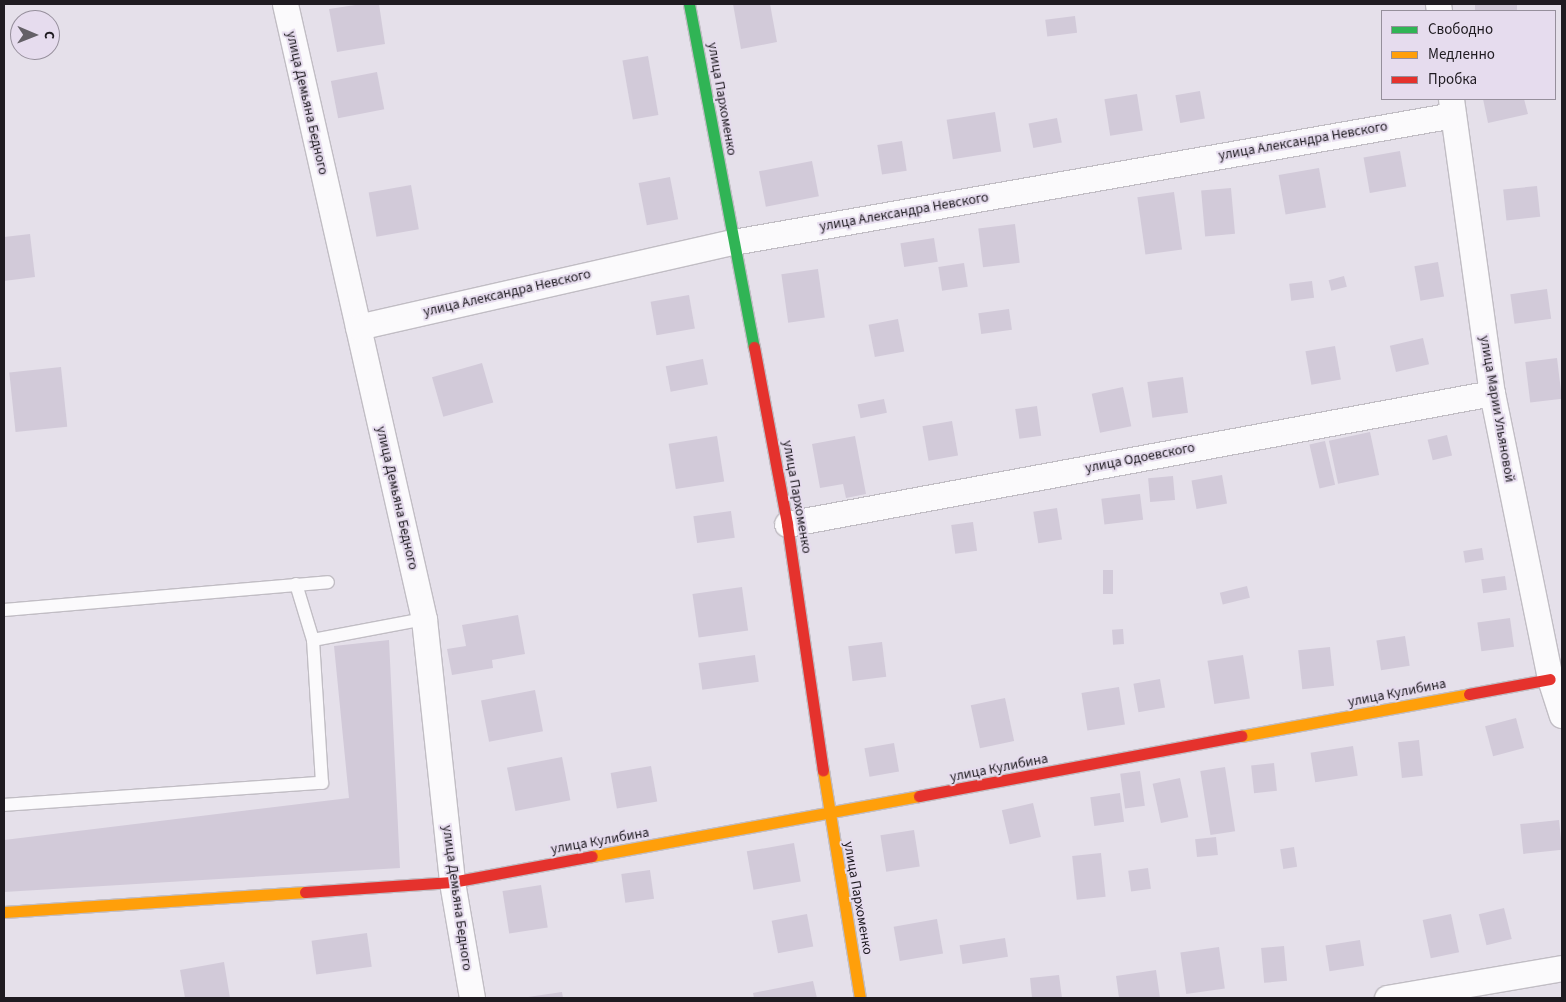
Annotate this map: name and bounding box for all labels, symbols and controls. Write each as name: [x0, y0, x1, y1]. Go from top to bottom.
north arrow: [10, 10, 60, 60]
legend: [1381, 10, 1556, 100]
text: Свободно: [1428, 19, 1493, 40]
street label: улица Демьяна Бедного: [282, 30, 332, 176]
text: С: [39, 31, 59, 39]
street label: улица Пархоменко: [704, 41, 740, 157]
text: Медленно: [1428, 44, 1495, 65]
text: Пробка: [1428, 69, 1477, 90]
street label: улица Александра Невского: [1217, 118, 1389, 164]
street label: улица Александра Невского: [818, 189, 990, 235]
street label: улица Александра Невского: [422, 266, 592, 320]
street label: улица Марии Ульяновой: [1476, 334, 1518, 484]
street label: улица Демьяна Бедного: [372, 425, 422, 571]
street label: улица Пархоменко: [779, 439, 815, 555]
street label: улица Одоевского: [1084, 439, 1196, 477]
street label: улица Кулибина: [1347, 675, 1447, 711]
street label: улица Кулибина: [949, 750, 1049, 786]
street label: улица Демьяна Бедного: [438, 824, 476, 972]
street label: улица Кулибина: [550, 824, 650, 858]
street label: улица Пархоменко: [840, 840, 876, 956]

